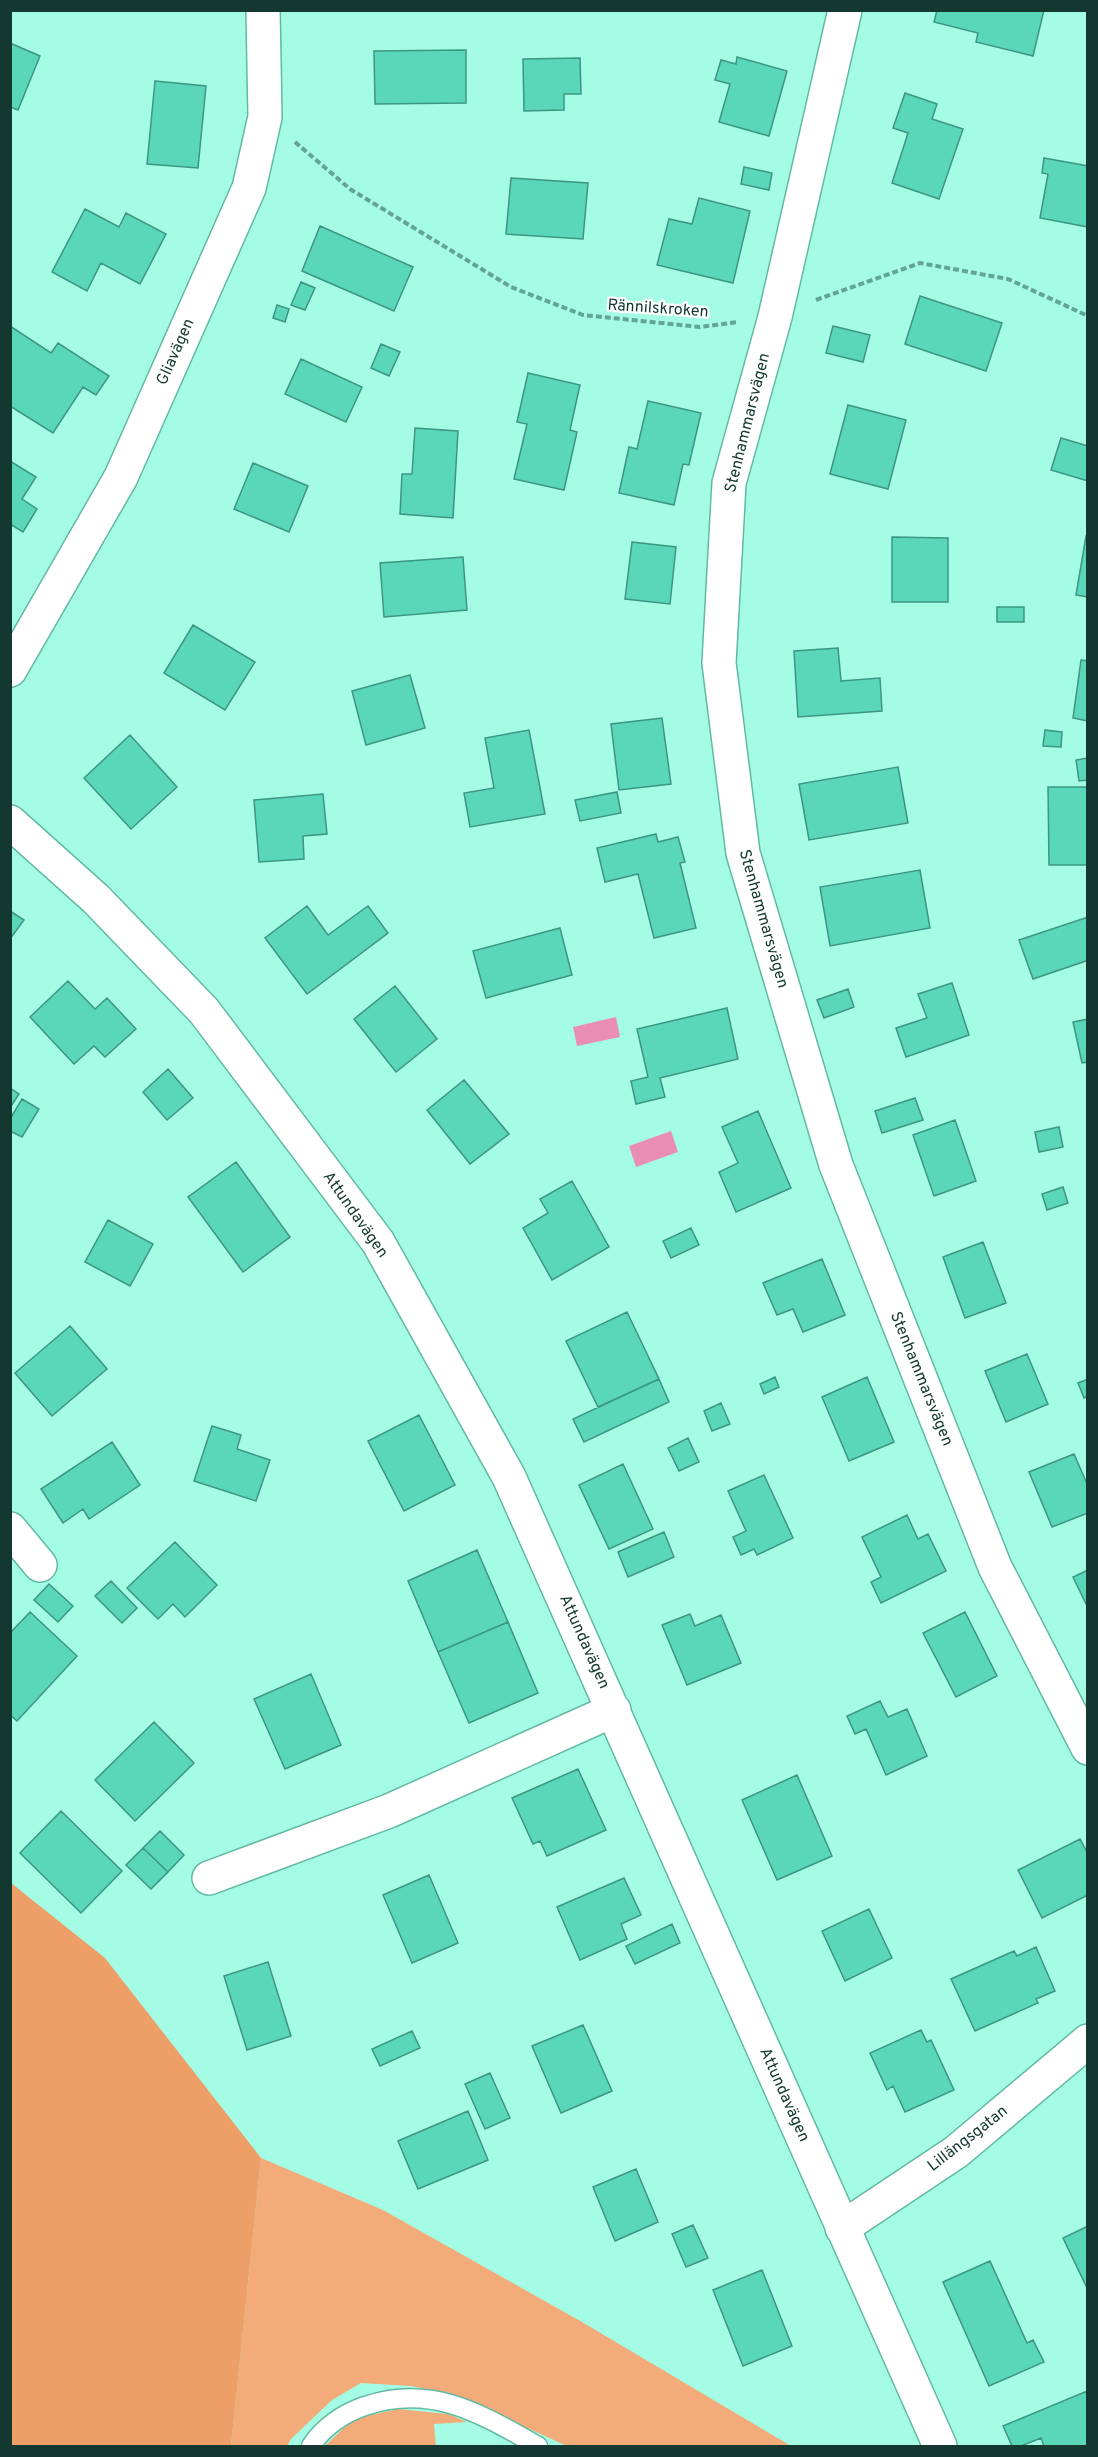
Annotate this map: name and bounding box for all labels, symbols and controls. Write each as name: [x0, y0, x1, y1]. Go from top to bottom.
street label: Rännilskroken: [607, 295, 709, 323]
street label: Gliavägen: [152, 316, 200, 388]
street label: Stenhammarsvägen: [721, 351, 775, 495]
street label: Stenhammarsvägen: [734, 847, 792, 991]
street label: Attundavägen: [318, 1168, 392, 1262]
street label: Stenhammarsvägen: [885, 1309, 957, 1449]
street label: Attundavägen: [554, 1592, 614, 1692]
street label: Attundavägen: [754, 2045, 814, 2145]
street label: Lillängsgatan: [924, 2101, 1012, 2177]

